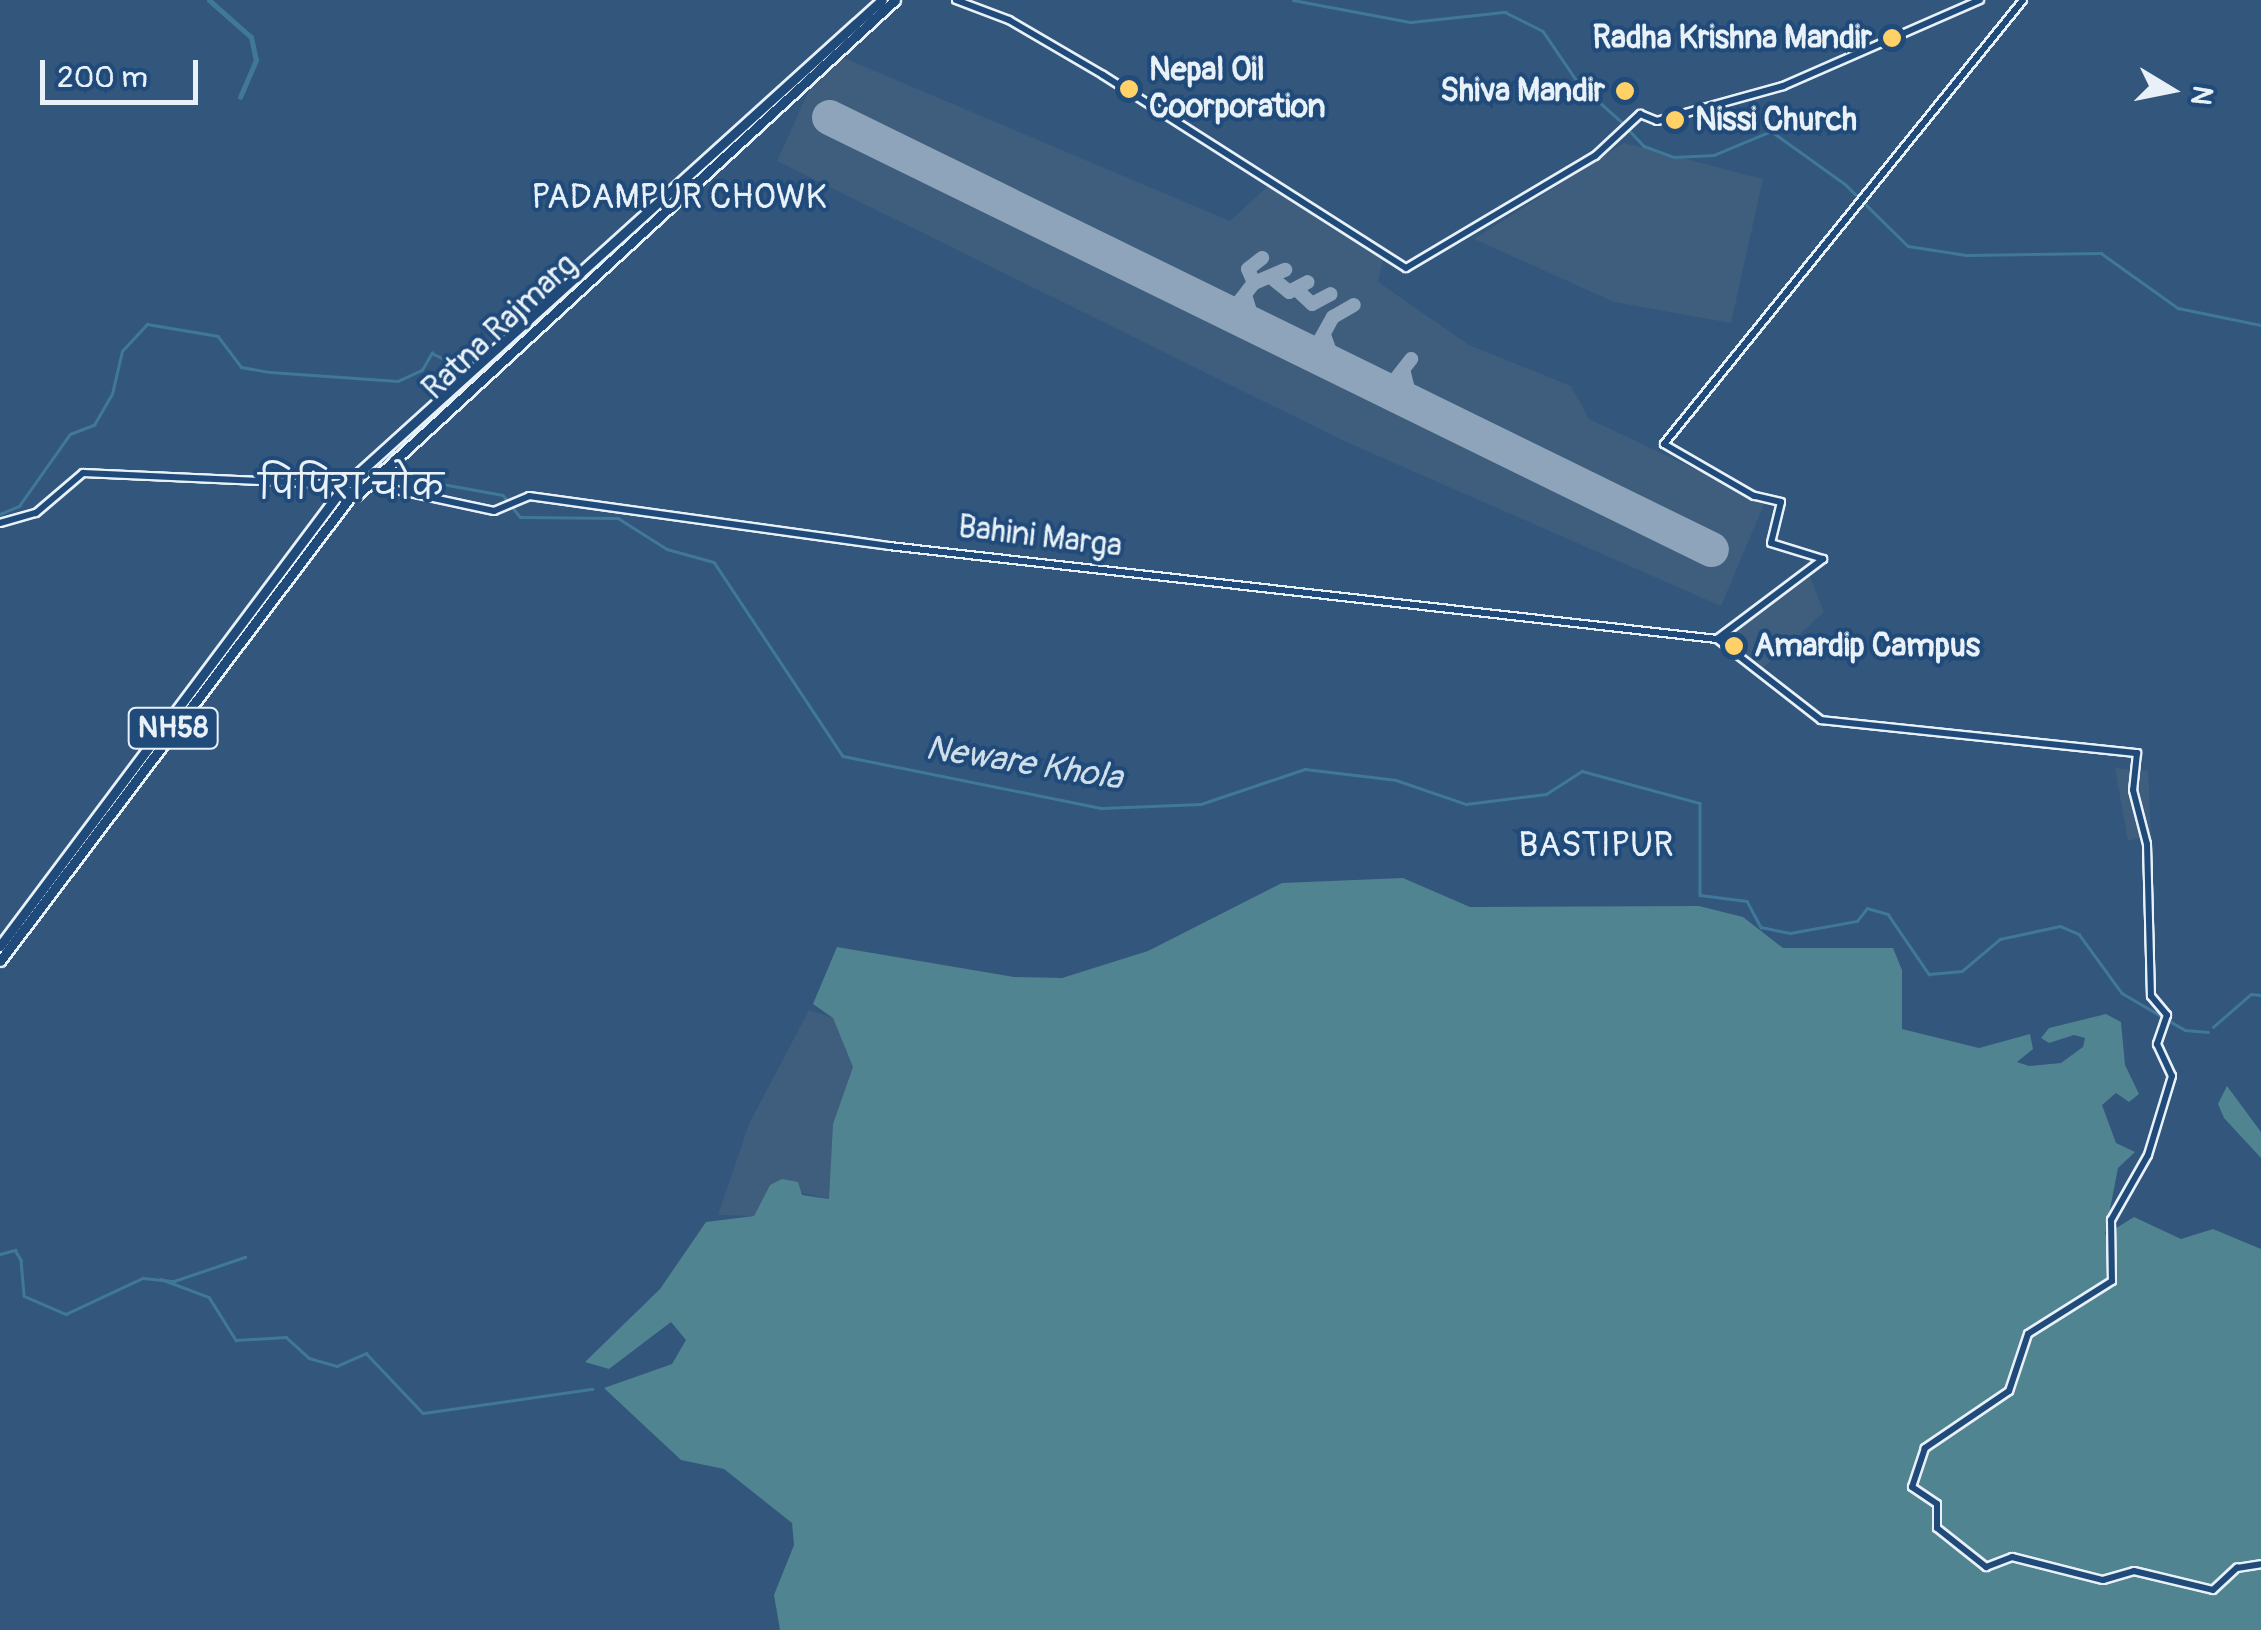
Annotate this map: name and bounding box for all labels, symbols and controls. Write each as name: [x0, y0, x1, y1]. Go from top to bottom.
place label: Radha Krishna Mandir: [1593, 19, 1872, 57]
marker: Radha Krishna Mandir: [1881, 27, 1903, 49]
scale bar: [45, 40, 202, 102]
north arrow: [2121, 40, 2221, 140]
place label: Nepal Oil Coorporation: [1149, 52, 1326, 127]
text: 200 m: [57, 59, 148, 96]
place label: Shiva Mandir: [1440, 72, 1605, 110]
marker: Nepal Oil Coorporation: [1118, 78, 1140, 100]
marker: Shiva Mandir: [1614, 80, 1636, 102]
text: N: [2182, 83, 2220, 108]
place label: Nissi Church: [1695, 101, 1857, 139]
marker: Nissi Church: [1664, 109, 1686, 131]
district label: PADAMPUR CHOWK: [514, 176, 844, 218]
street label: Ratna Rajmarg: [415, 246, 585, 408]
district label: पिपिरा चोक: [258, 467, 444, 509]
street label: Bahini Marga: [956, 508, 1124, 566]
place label: Amardip Campus: [1754, 627, 1980, 665]
marker: Amardip Campus: [1723, 635, 1745, 657]
road number: NH58: [126, 703, 220, 753]
water label: Neware Khola: [923, 727, 1125, 799]
district label: BASTIPUR: [1509, 824, 1683, 866]

